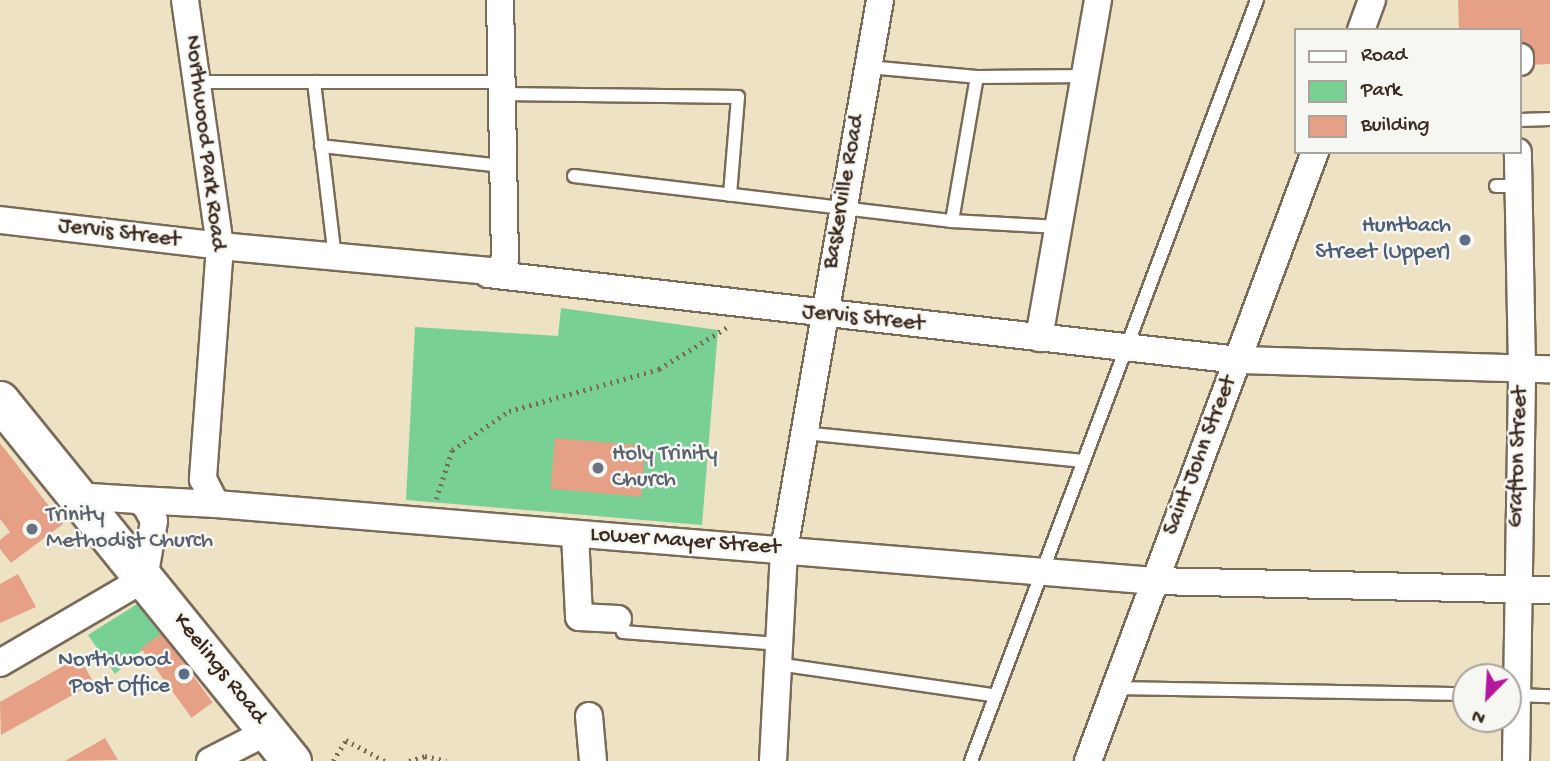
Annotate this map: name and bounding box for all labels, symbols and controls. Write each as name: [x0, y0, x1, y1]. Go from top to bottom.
legend: [1294, 28, 1522, 154]
street label: Northwood Park Road: [177, 34, 231, 252]
text: Road: [1361, 44, 1407, 69]
text: Park: [1361, 79, 1401, 104]
street label: Baskerville Road: [818, 113, 872, 271]
text: Building: [1361, 114, 1430, 139]
street label: Jervis Street: [56, 213, 182, 255]
place label: Huntbach Street (Upper): [1315, 213, 1451, 267]
marker: Huntbach Street (Upper): [1457, 232, 1473, 248]
street label: Jervis Street: [801, 299, 925, 339]
street label: Saint John Street: [1158, 372, 1244, 540]
street label: Grafton Street: [1503, 386, 1535, 528]
place label: Holy Trinity Church: [612, 441, 717, 495]
marker: Holy Trinity Church: [590, 460, 606, 476]
place label: Trinity Methodist Church: [46, 502, 213, 556]
marker: Trinity Methodist Church: [24, 521, 40, 537]
street label: Lower Mayer Street: [589, 522, 781, 562]
street label: Keelings Road: [166, 608, 272, 730]
place label: Northwood Post Office: [58, 647, 170, 701]
north arrow: [1452, 663, 1522, 733]
marker: Northwood Post Office: [176, 666, 192, 682]
text: N: [1469, 703, 1489, 729]

